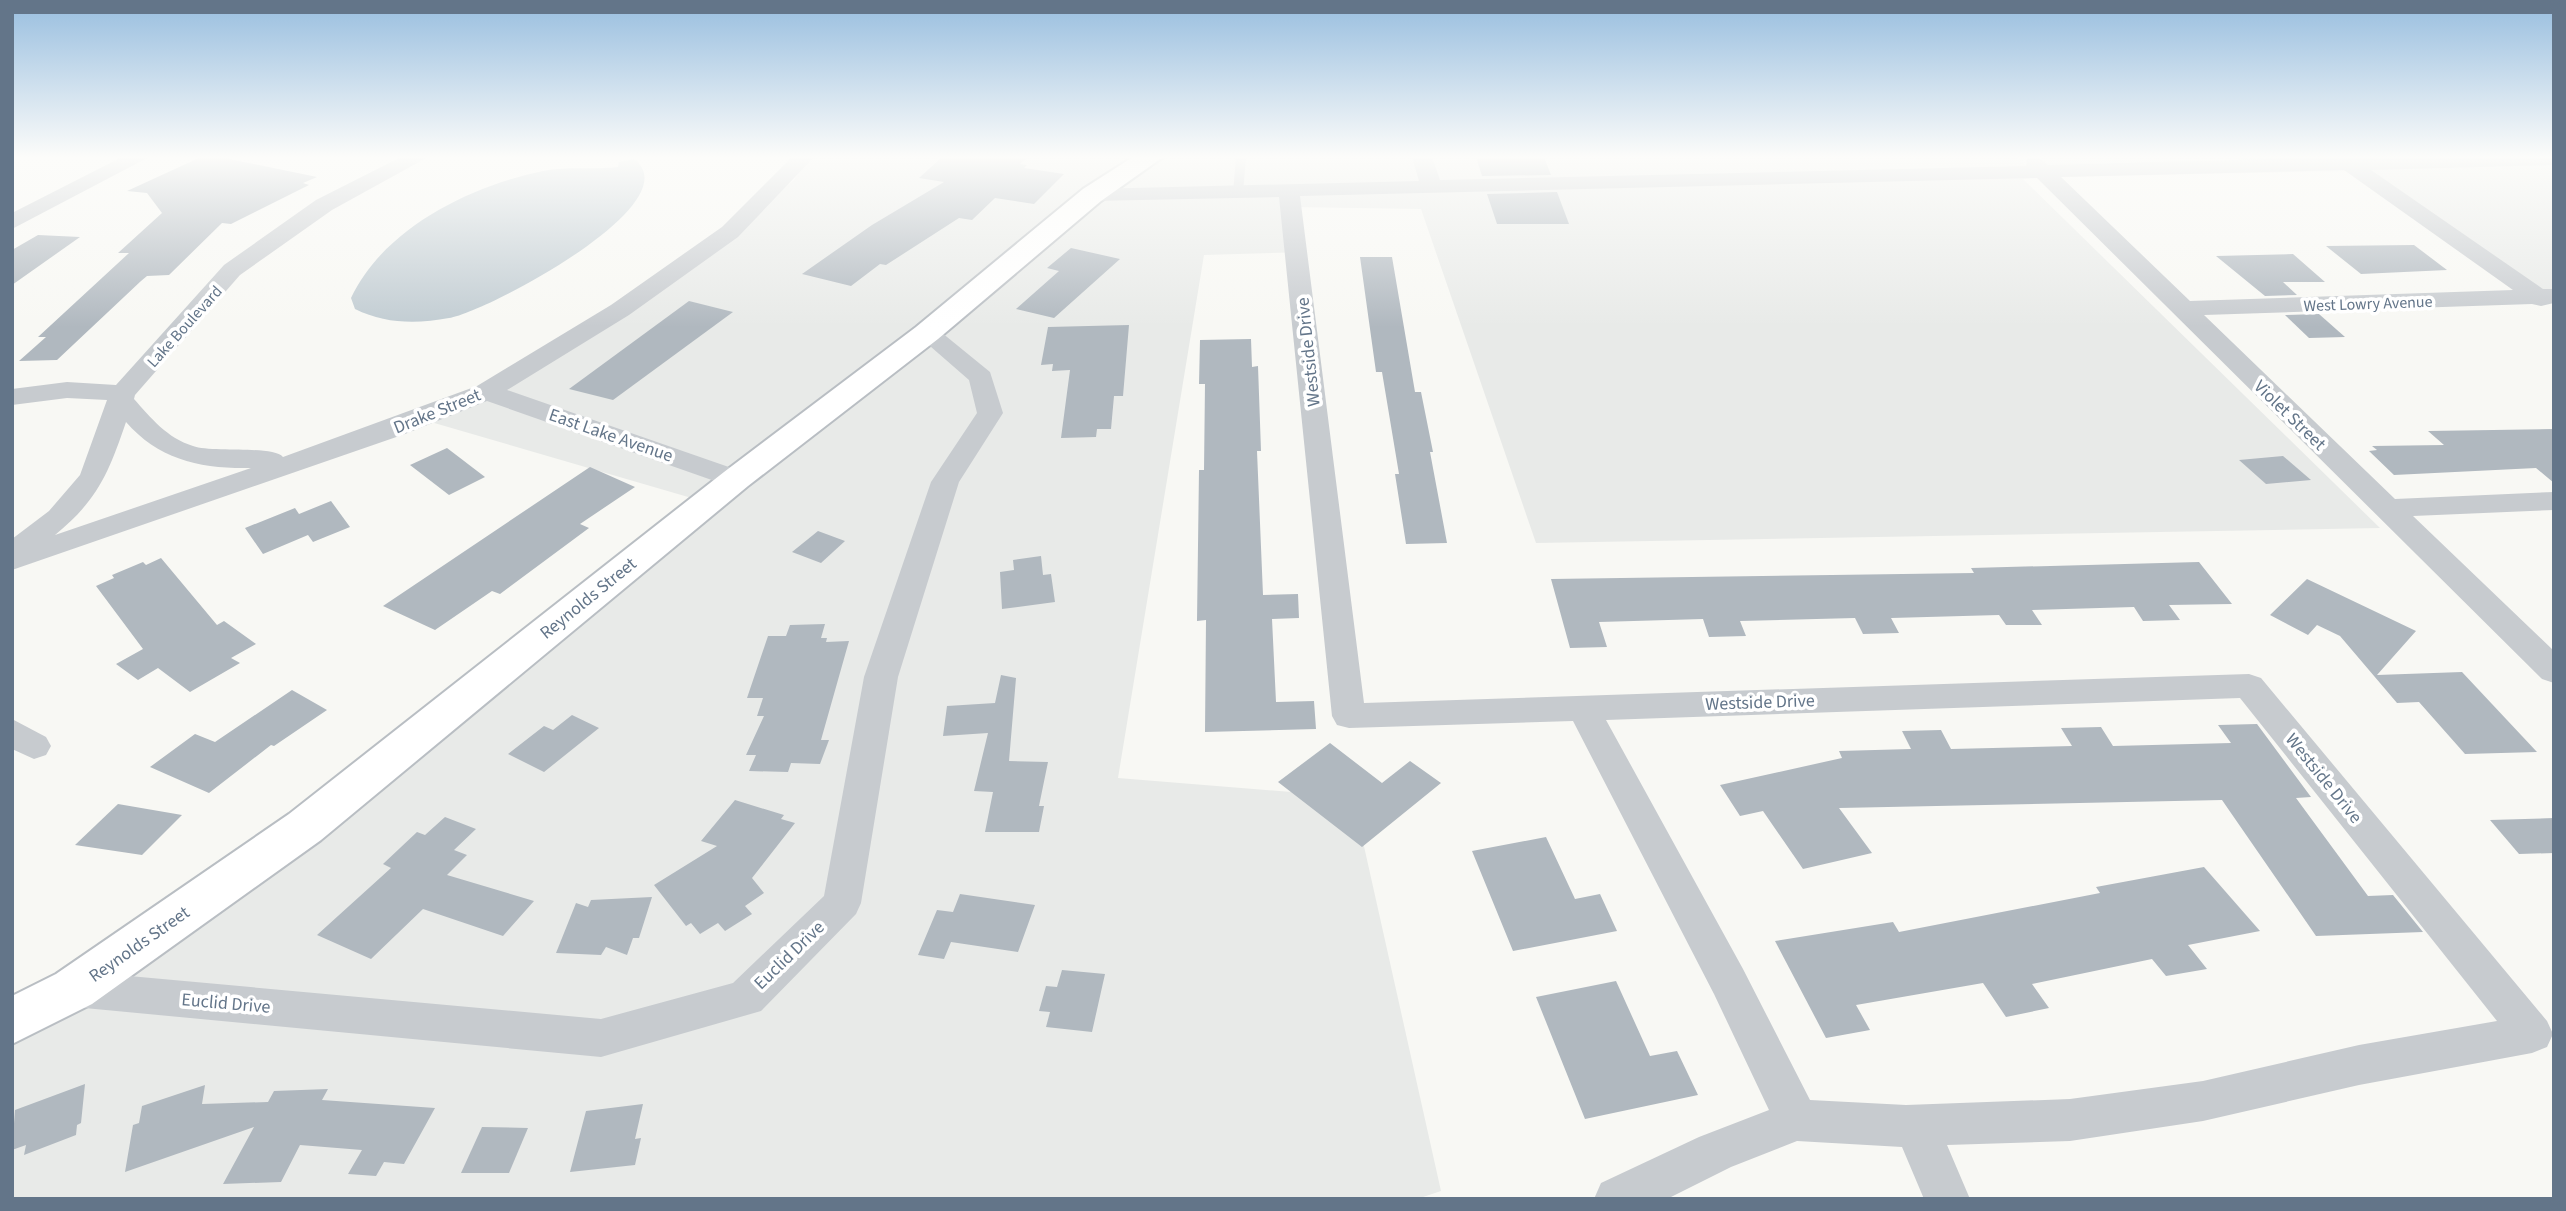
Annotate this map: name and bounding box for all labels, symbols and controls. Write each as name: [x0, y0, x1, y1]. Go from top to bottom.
street label: Lake Boulevard: [142, 281, 227, 372]
street label: West Lowry Avenue: [2303, 291, 2433, 317]
street label: Westside Drive: [1290, 296, 1327, 408]
street label: Violet Street: [2248, 375, 2331, 456]
street label: Drake Street: [390, 383, 485, 440]
street label: East Lake Avenue: [545, 403, 676, 468]
street label: Reynolds Street: [535, 552, 642, 645]
street label: Westside Drive: [1705, 688, 1815, 717]
street label: Westside Drive: [2279, 728, 2368, 829]
street label: Reynolds Street: [84, 900, 195, 988]
street label: Euclid Drive: [749, 915, 830, 995]
street label: Euclid Drive: [180, 987, 271, 1020]

